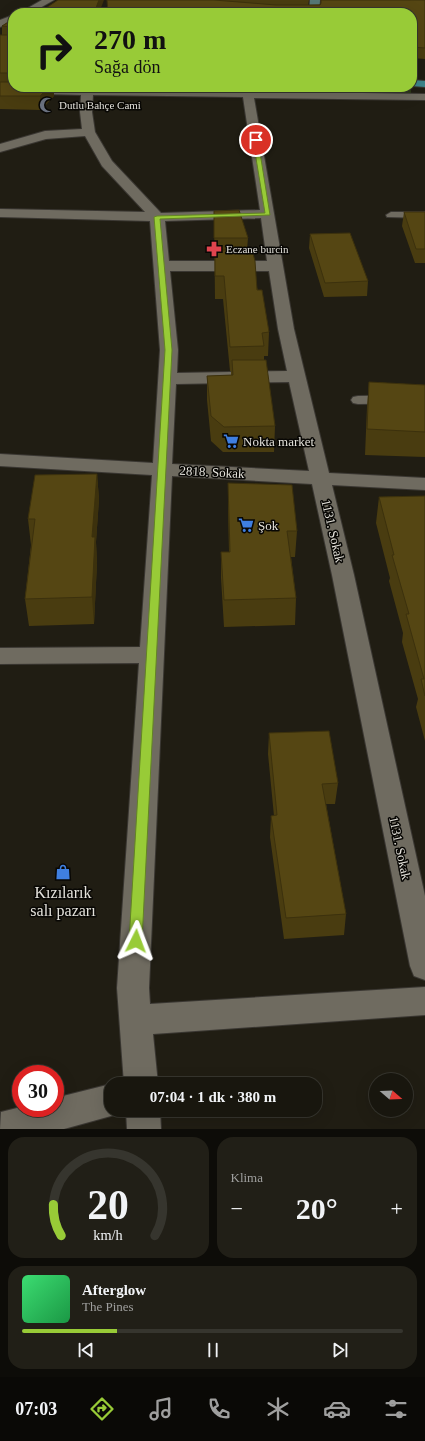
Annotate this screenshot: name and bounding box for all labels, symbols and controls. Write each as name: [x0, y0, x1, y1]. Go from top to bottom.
icon: right: [28, 24, 80, 76]
text: 270 m: [94, 24, 166, 55]
text: Sağa dön: [94, 57, 161, 77]
mosque icon: Dutlu Bahçe Cami: [38, 96, 56, 114]
place label: Dutlu Bahçe Cami: [59, 99, 141, 111]
pin: [239, 123, 273, 157]
icon: arrive: [245, 129, 267, 151]
pharmacy icon: Eczane burcin: [205, 240, 223, 258]
place label: Eczane burcin: [226, 243, 289, 255]
supermarket icon: Nokta market: [222, 432, 240, 450]
place label: Nokta market: [243, 434, 315, 449]
street label: 2818. Sokak: [179, 463, 245, 481]
street label: 1131. Sokak: [318, 498, 348, 565]
supermarket icon: Şok: [237, 516, 255, 534]
place label: Şok: [258, 518, 279, 533]
street label: 1131. Sokak: [386, 815, 414, 882]
shop icon: Kızılarık salı pazarı: [54, 863, 72, 881]
place label: Kızılarık salı pazarı: [30, 884, 96, 920]
position arrow: [115, 920, 157, 962]
speed limit sign: 30: [12, 1065, 64, 1117]
north arrow: [369, 1073, 413, 1117]
map controls: [369, 1073, 413, 1117]
text: 07:04 · 1 dk · 380 m: [150, 1089, 276, 1105]
text: Klima: [231, 1170, 263, 1185]
text: 20: [87, 1181, 129, 1227]
text: 20°: [296, 1192, 338, 1225]
text: −: [231, 1196, 243, 1221]
text: +: [391, 1196, 403, 1221]
text: km/h: [94, 1226, 123, 1242]
text: Afterglow: [82, 1282, 146, 1298]
text: The Pines: [82, 1299, 134, 1314]
icon: previous: [75, 1339, 97, 1361]
icon: pause: [202, 1339, 224, 1361]
icon: next: [329, 1339, 351, 1361]
icon: directions: [88, 1395, 116, 1423]
icon: music: [147, 1395, 175, 1423]
icon: phone: [205, 1395, 233, 1423]
icon: climate: [264, 1395, 292, 1423]
icon: car: [323, 1395, 351, 1423]
icon: filters: [382, 1395, 410, 1423]
text: 07:03: [15, 1399, 57, 1419]

